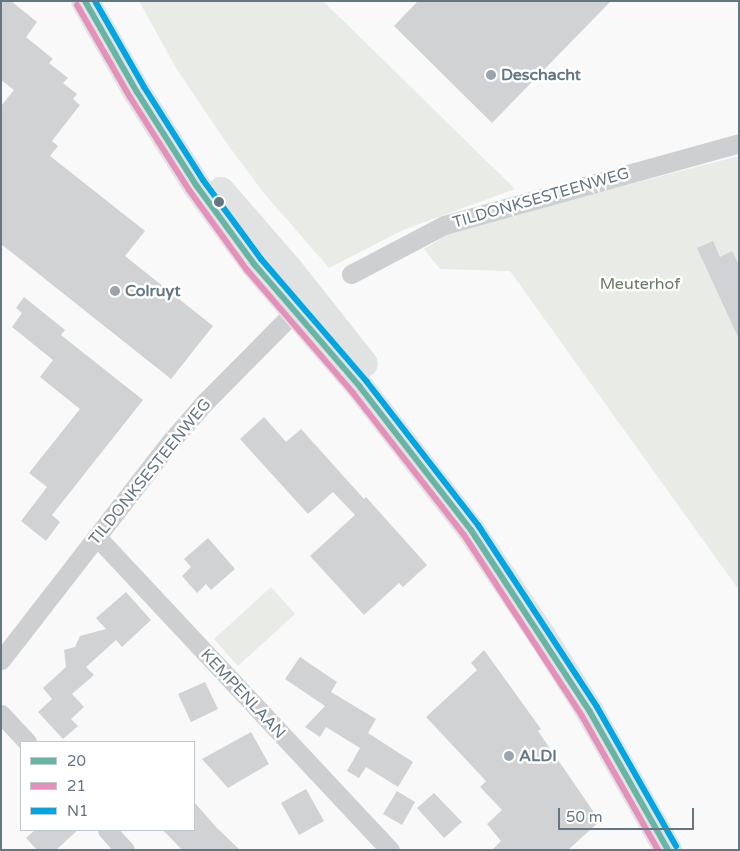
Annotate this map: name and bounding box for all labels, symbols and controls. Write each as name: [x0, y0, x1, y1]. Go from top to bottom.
place label: Deschacht: [501, 65, 581, 85]
marker: Deschacht: [485, 69, 497, 81]
street label: TILDONKSESTEENWEG: [450, 164, 632, 232]
unlabelled marker: [214, 197, 224, 207]
park label: Meuterhof: [600, 274, 680, 294]
place label: Colruyt: [125, 281, 180, 301]
marker: Colruyt: [109, 285, 121, 297]
street label: TILDONKSESTEENWEG: [85, 395, 215, 549]
street label: KEMPENLAAN: [197, 645, 289, 743]
legend: [20, 741, 195, 831]
place label: ALDI: [519, 746, 557, 766]
marker: ALDI: [503, 750, 515, 762]
text: 20: [67, 752, 86, 770]
text: 21: [67, 777, 86, 795]
scale bar: [560, 798, 696, 830]
text: N1: [67, 802, 88, 820]
text: 50 m: [566, 808, 603, 826]

